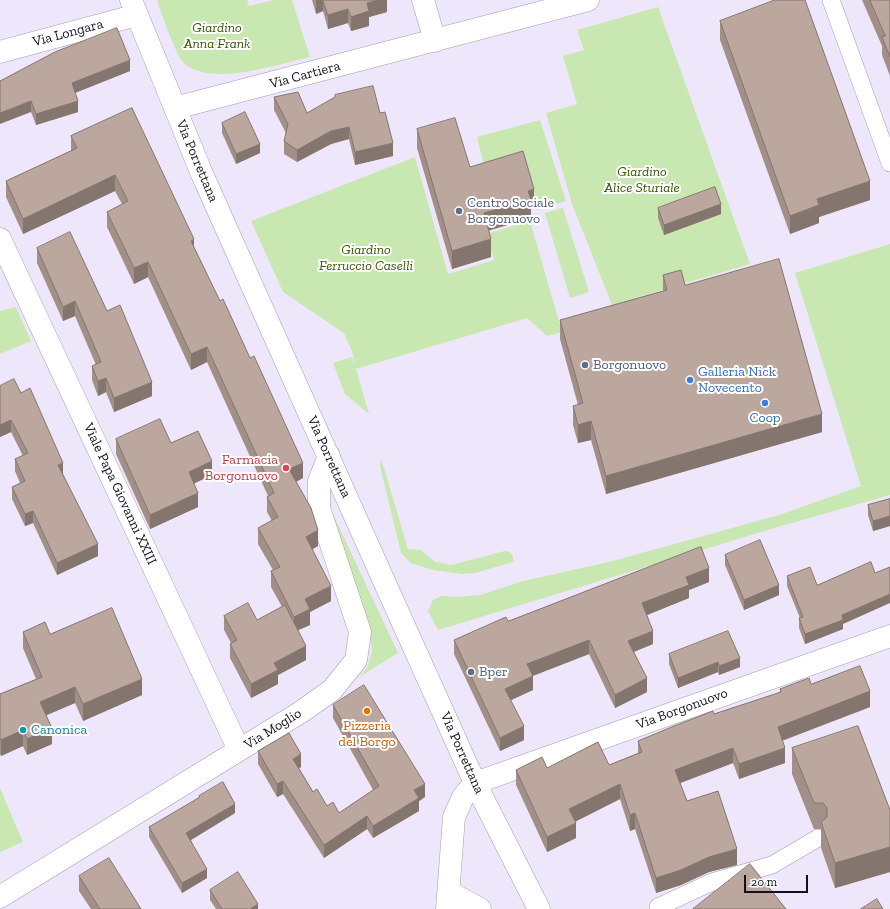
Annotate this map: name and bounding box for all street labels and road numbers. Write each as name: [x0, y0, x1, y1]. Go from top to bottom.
street label: Via Longara: [31, 15, 105, 51]
street label: Via Cartiera: [268, 57, 342, 93]
street label: Via Porrettana: [172, 117, 222, 205]
street label: Via Porrettana: [303, 413, 355, 501]
street label: Viale Papa Giovanni XXIII: [80, 421, 160, 567]
street label: Via Borgonuovo: [634, 685, 730, 733]
street label: Via Moglio: [241, 705, 305, 753]
street label: Via Porrettana: [436, 709, 488, 797]

